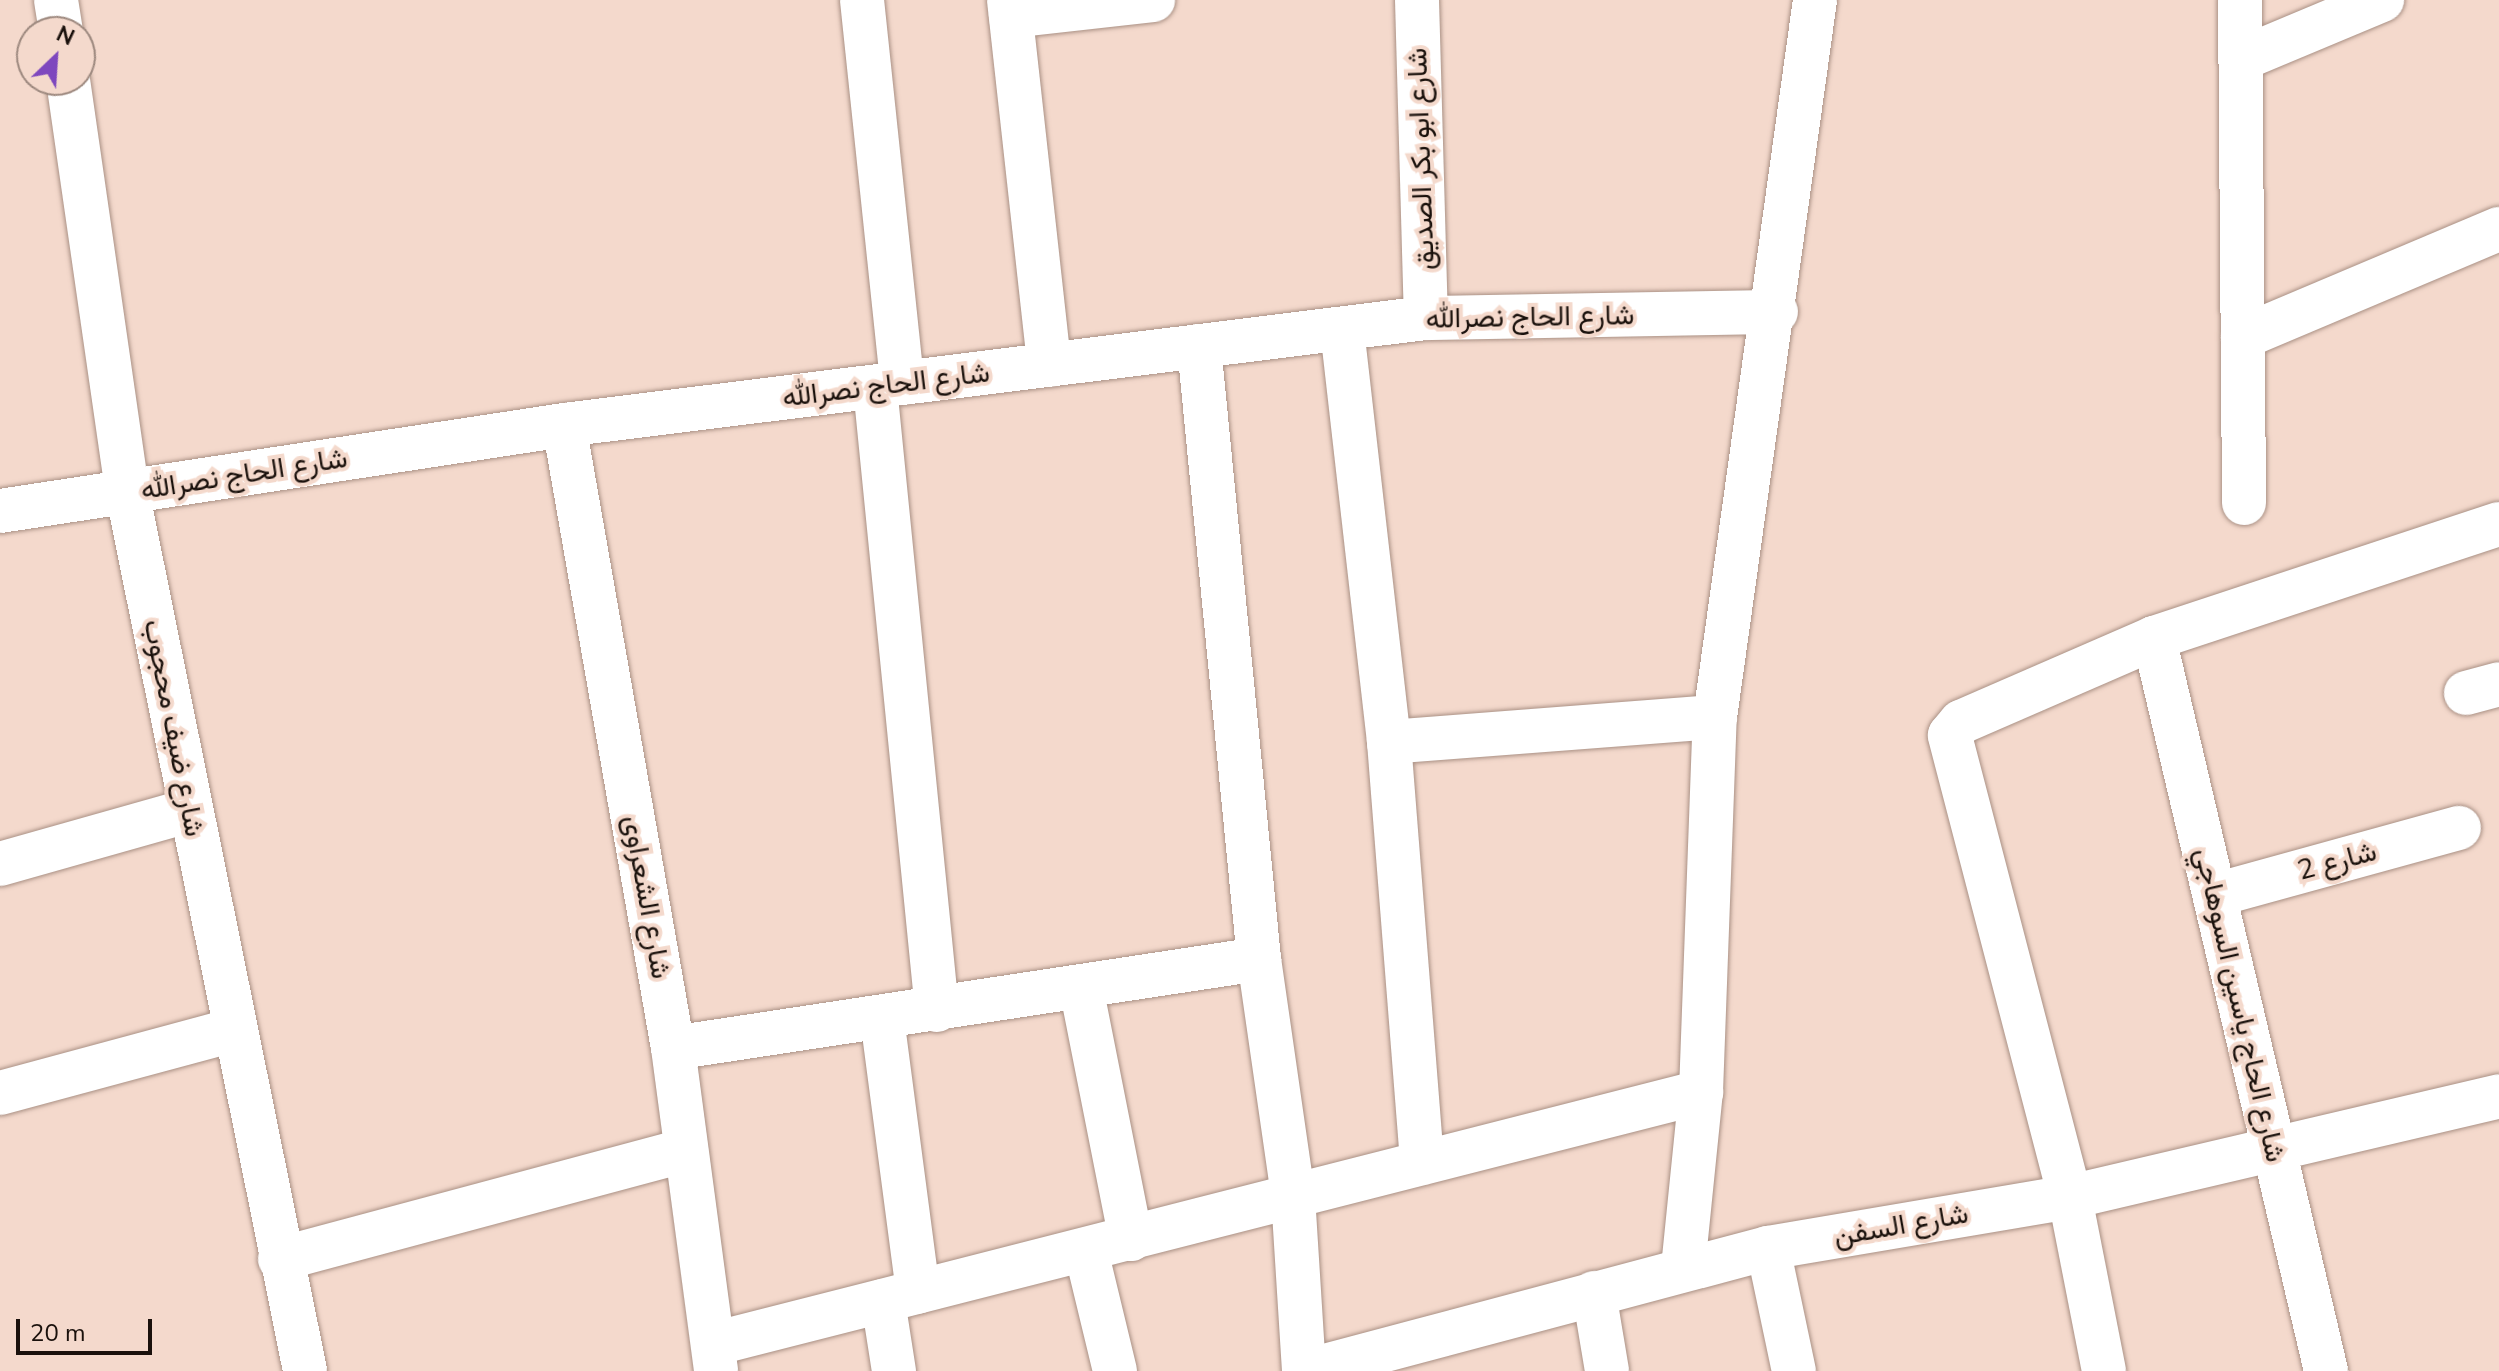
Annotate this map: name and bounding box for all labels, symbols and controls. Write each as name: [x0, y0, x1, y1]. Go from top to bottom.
north arrow: [16, 16, 96, 96]
text: N: [51, 19, 79, 53]
street label: شارع ابو بكر الصديق: [1400, 47, 1442, 271]
street label: شارع الحاج نصرالله: [1425, 298, 1635, 336]
street label: شارع الحاج نصرالله: [780, 356, 992, 414]
street label: شارع الحاج نصرالله: [138, 441, 350, 507]
street label: شارع ضيف محجوب: [136, 617, 212, 839]
street label: شارع الشعراوى: [616, 813, 678, 981]
street label: شارع 2: [2294, 834, 2380, 888]
street label: شارع الحاج ياسين السوهاجي: [2187, 845, 2293, 1165]
street label: شارع السفن: [1831, 1197, 1971, 1253]
scale bar: [20, 1303, 156, 1353]
text: 20 m: [30, 1317, 86, 1349]

